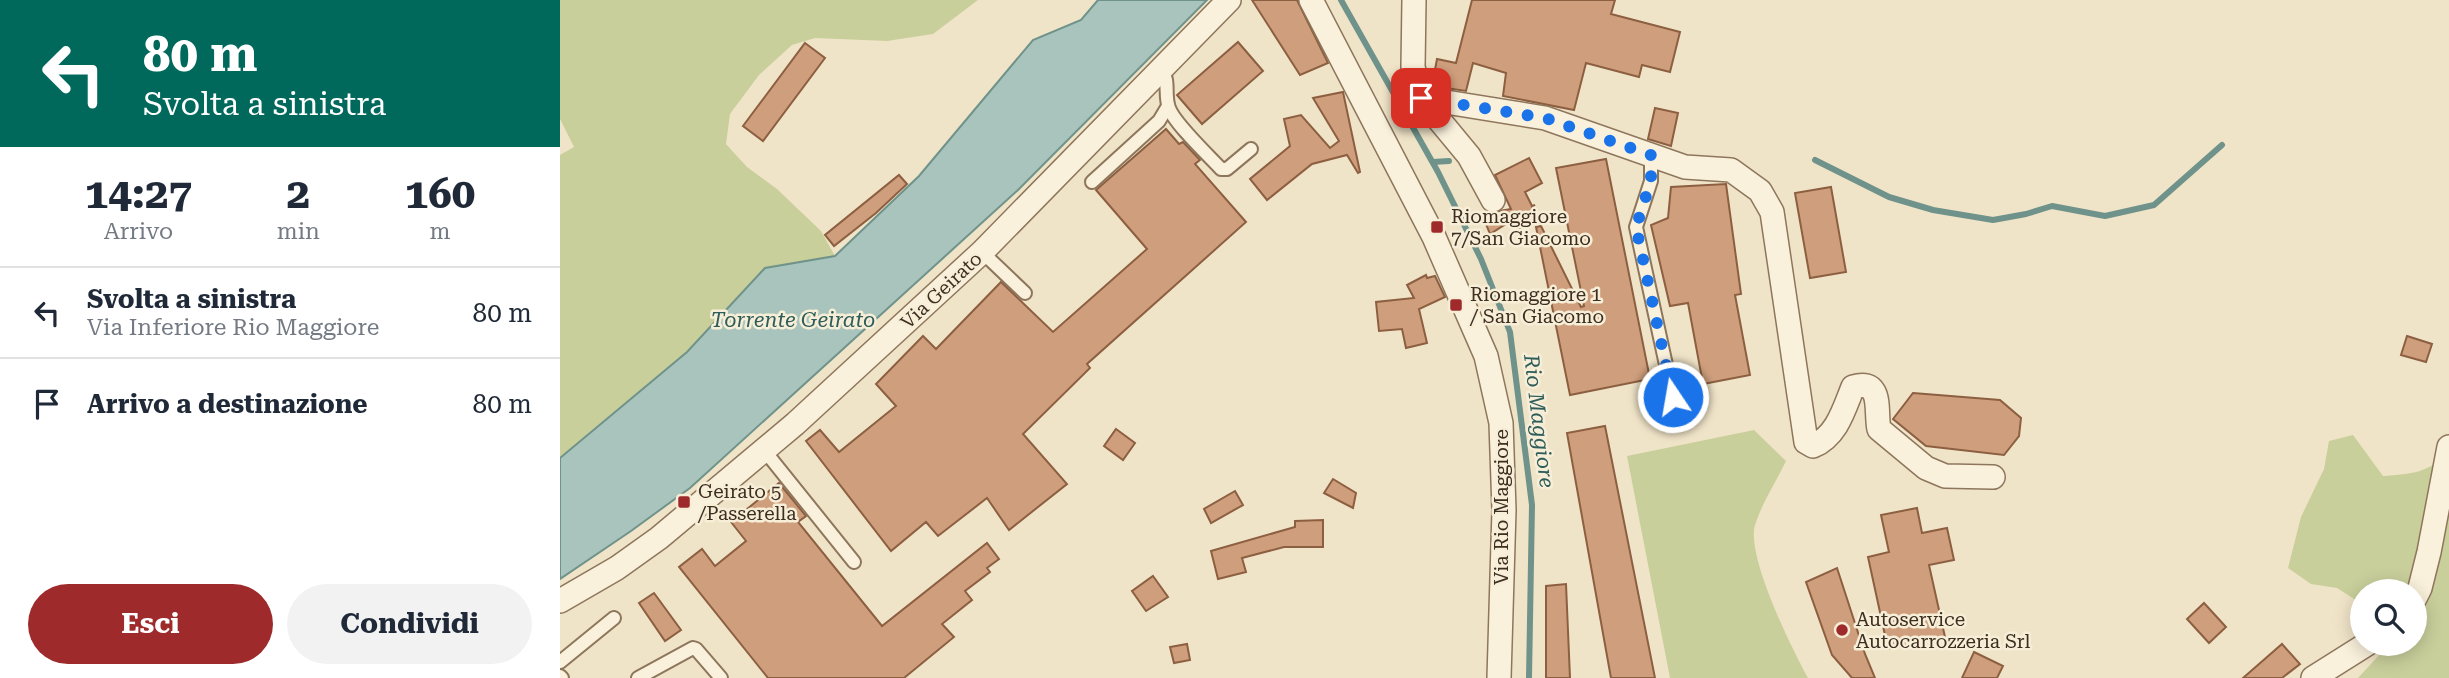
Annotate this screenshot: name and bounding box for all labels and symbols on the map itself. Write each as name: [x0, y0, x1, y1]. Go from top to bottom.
pin: [1391, 68, 1451, 128]
place label: Riomaggiore 7/San Giacomo: [1451, 205, 1591, 250]
marker: Riomaggiore 7/San Giacomo: [1429, 219, 1445, 235]
street label: Via Geirato: [896, 247, 987, 334]
place label: Riomaggiore 1 / San Giacomo: [1469, 283, 1604, 328]
marker: Riomaggiore 1 / San Giacomo: [1448, 297, 1464, 313]
water label: Torrente Geirato: [711, 308, 875, 332]
water label: Rio Maggiore: [1519, 352, 1559, 489]
position arrow: [1636, 360, 1710, 434]
street label: Via Rio Maggiore: [1490, 429, 1513, 585]
place label: Geirato 5 /Passerella: [697, 480, 797, 525]
marker: Geirato 5 /Passerella: [676, 494, 692, 510]
place label: Autoservice Autocarrozzeria Srl: [1856, 608, 2031, 653]
marker: Autoservice Autocarrozzeria Srl: [1834, 622, 1850, 638]

